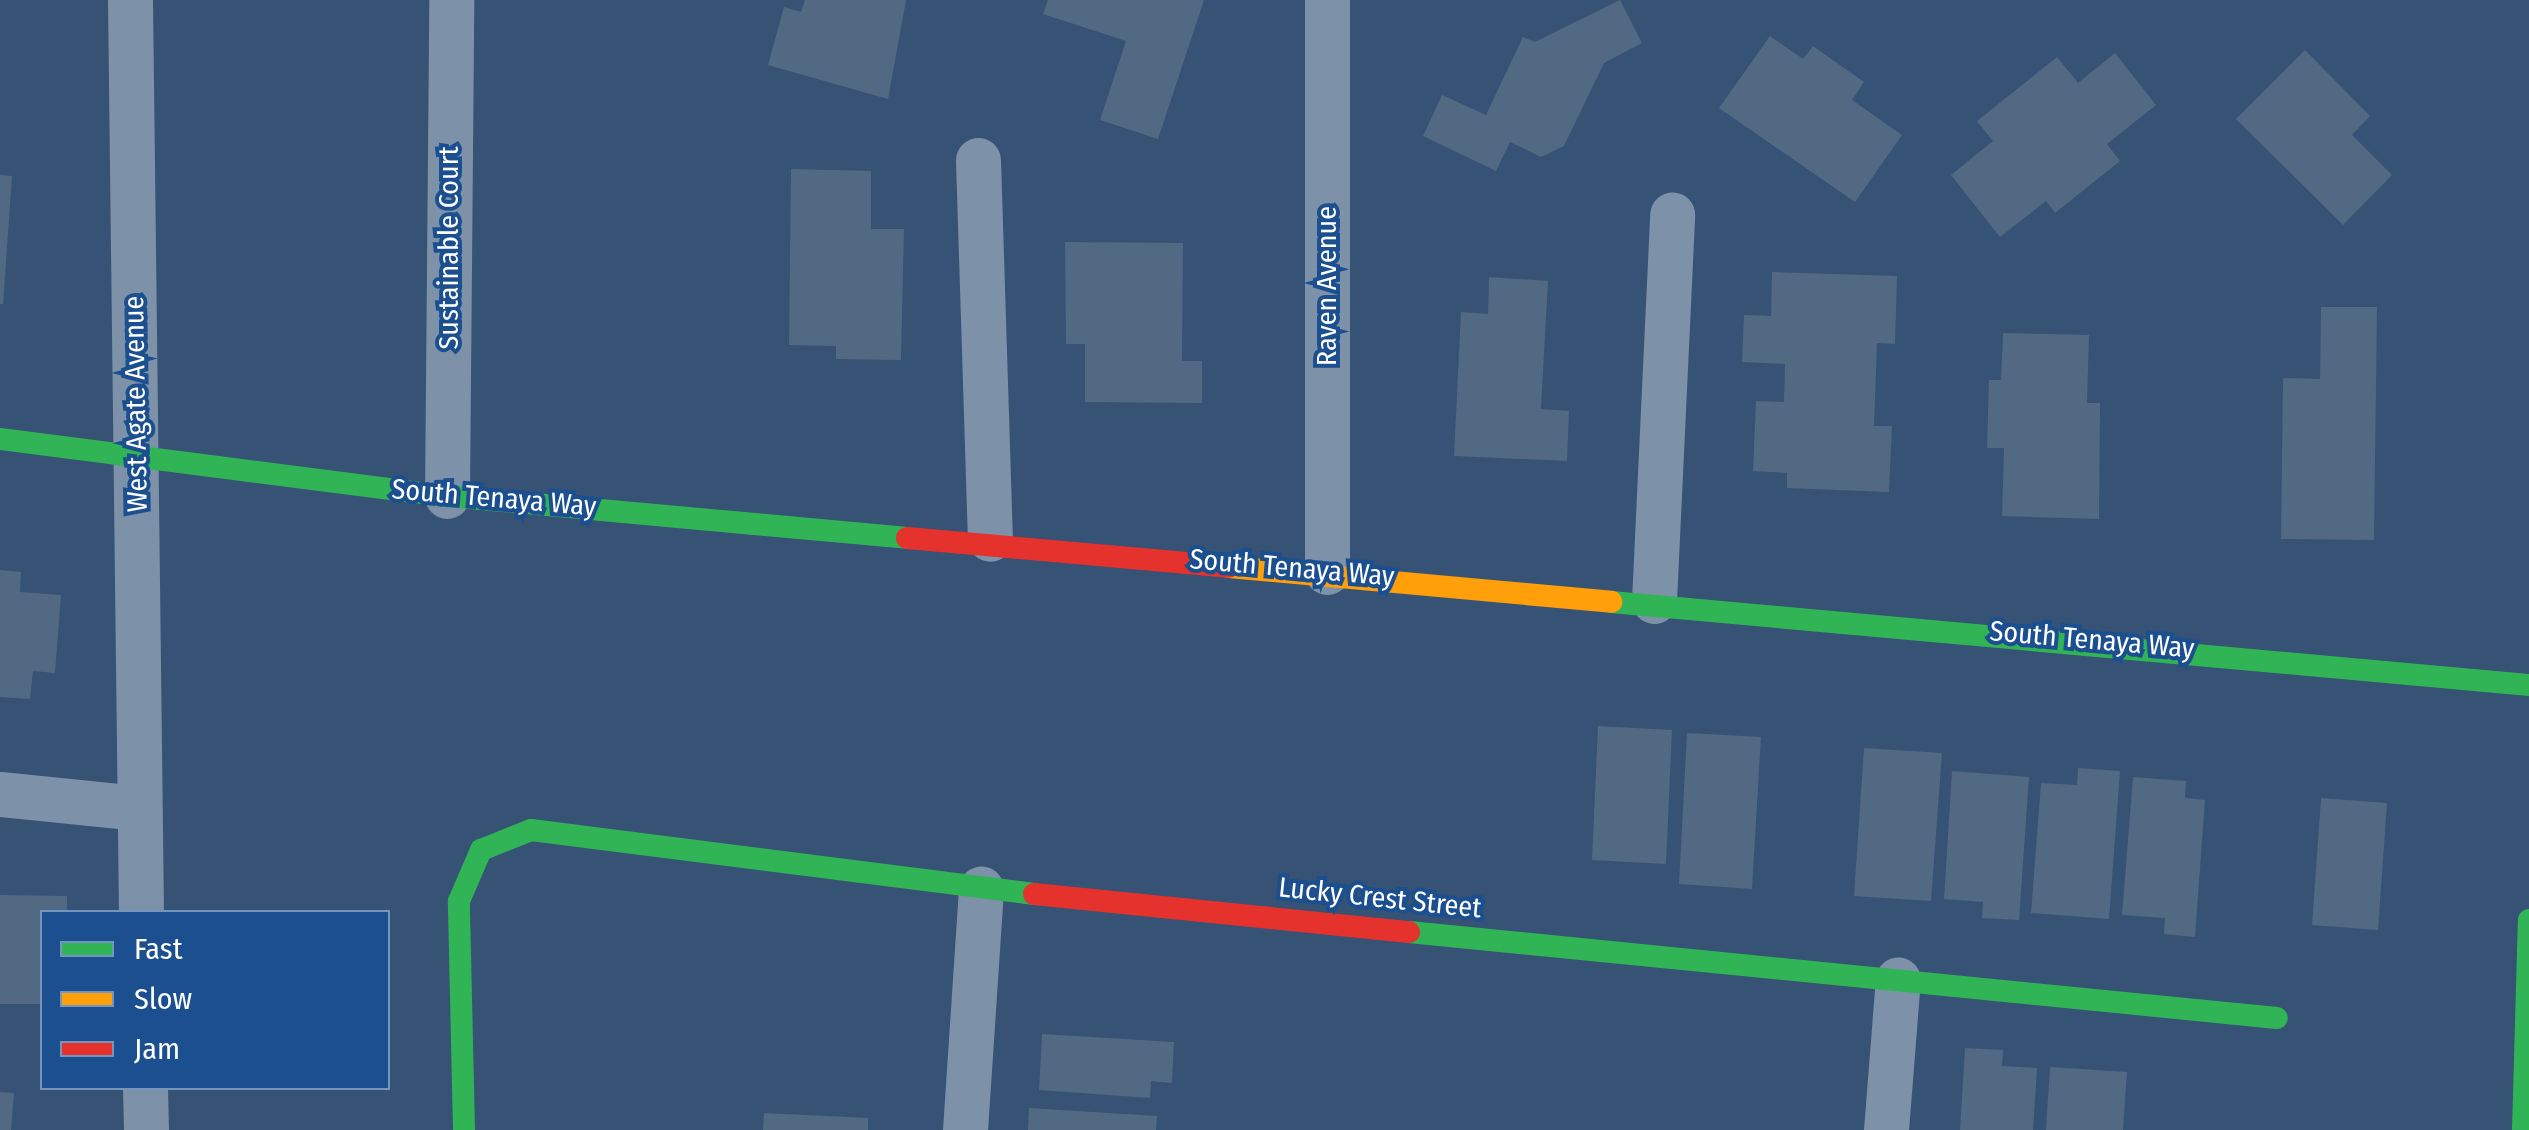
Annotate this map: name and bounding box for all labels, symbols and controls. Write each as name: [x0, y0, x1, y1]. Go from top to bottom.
street label: Sustainable Court: [432, 146, 466, 350]
street label: Raven Avenue: [1310, 206, 1344, 366]
street label: West Agate Avenue: [117, 295, 155, 513]
street label: South Tenaya Way: [390, 472, 598, 524]
street label: South Tenaya Way: [1188, 542, 1396, 594]
street label: South Tenaya Way: [1988, 614, 2196, 666]
street label: Lucky Crest Street: [1277, 871, 1483, 925]
legend: [40, 910, 390, 1090]
text: Fast: [134, 931, 182, 967]
text: Slow: [134, 981, 192, 1017]
text: Jam: [134, 1031, 180, 1067]

